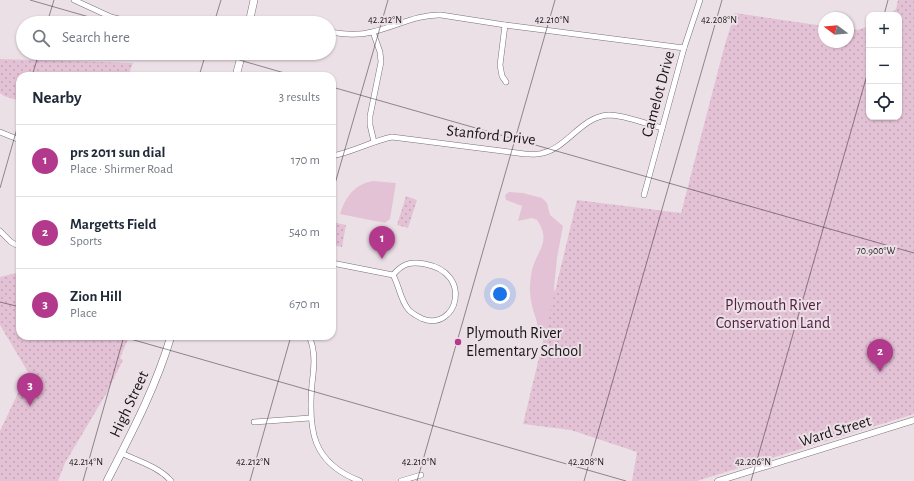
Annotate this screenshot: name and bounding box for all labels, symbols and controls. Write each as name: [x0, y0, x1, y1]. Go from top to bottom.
north arrow: [818, 12, 854, 48]
map controls: [866, 12, 902, 120]
button: +: [866, 12, 902, 48]
text: 42.212°N: [368, 15, 402, 25]
text: 42.210°N: [535, 15, 569, 25]
text: 42.208°N: [701, 15, 737, 25]
search box: [16, 16, 336, 60]
icon: search: [30, 27, 52, 49]
text: Search here: [62, 30, 130, 45]
button: −: [866, 48, 902, 84]
street label: Camelot Drive: [639, 49, 677, 139]
button: locate: [866, 84, 902, 120]
text: Nearby: [32, 89, 82, 106]
text: 3 results: [279, 91, 320, 104]
street label: Stanford Drive: [446, 122, 536, 148]
text: prs 2011 sun dial: [70, 145, 166, 160]
text: 1: [43, 154, 47, 167]
text: 170 m: [291, 154, 320, 167]
text: Place · Shirmer Road: [70, 163, 173, 176]
text: Margetts Field: [70, 217, 156, 232]
text: 2: [42, 226, 48, 239]
text: 540 m: [289, 226, 320, 239]
pin: 1: [369, 226, 395, 259]
text: Sports: [70, 235, 102, 248]
text: 70.900°W: [857, 246, 896, 256]
your location: [490, 284, 510, 304]
text: Zion Hill: [70, 289, 122, 304]
park label: Plymouth River Conservation Land: [716, 297, 830, 331]
text: 3: [42, 298, 48, 311]
text: 670 m: [289, 298, 320, 311]
text: Place: [70, 307, 97, 320]
place label: Plymouth River Elementary School: [466, 325, 582, 360]
marker: Plymouth River Elementary School: [453, 337, 463, 347]
pin: 2: [867, 339, 893, 372]
street label: High Street: [107, 368, 151, 440]
pin: 3: [17, 373, 43, 406]
street label: Ward Street: [797, 412, 873, 450]
text: 42.214°N: [69, 457, 103, 467]
text: 42.212°N: [236, 457, 270, 467]
text: 42.210°N: [402, 457, 436, 467]
text: 42.208°N: [568, 457, 604, 467]
text: 42.206°N: [735, 457, 771, 467]

